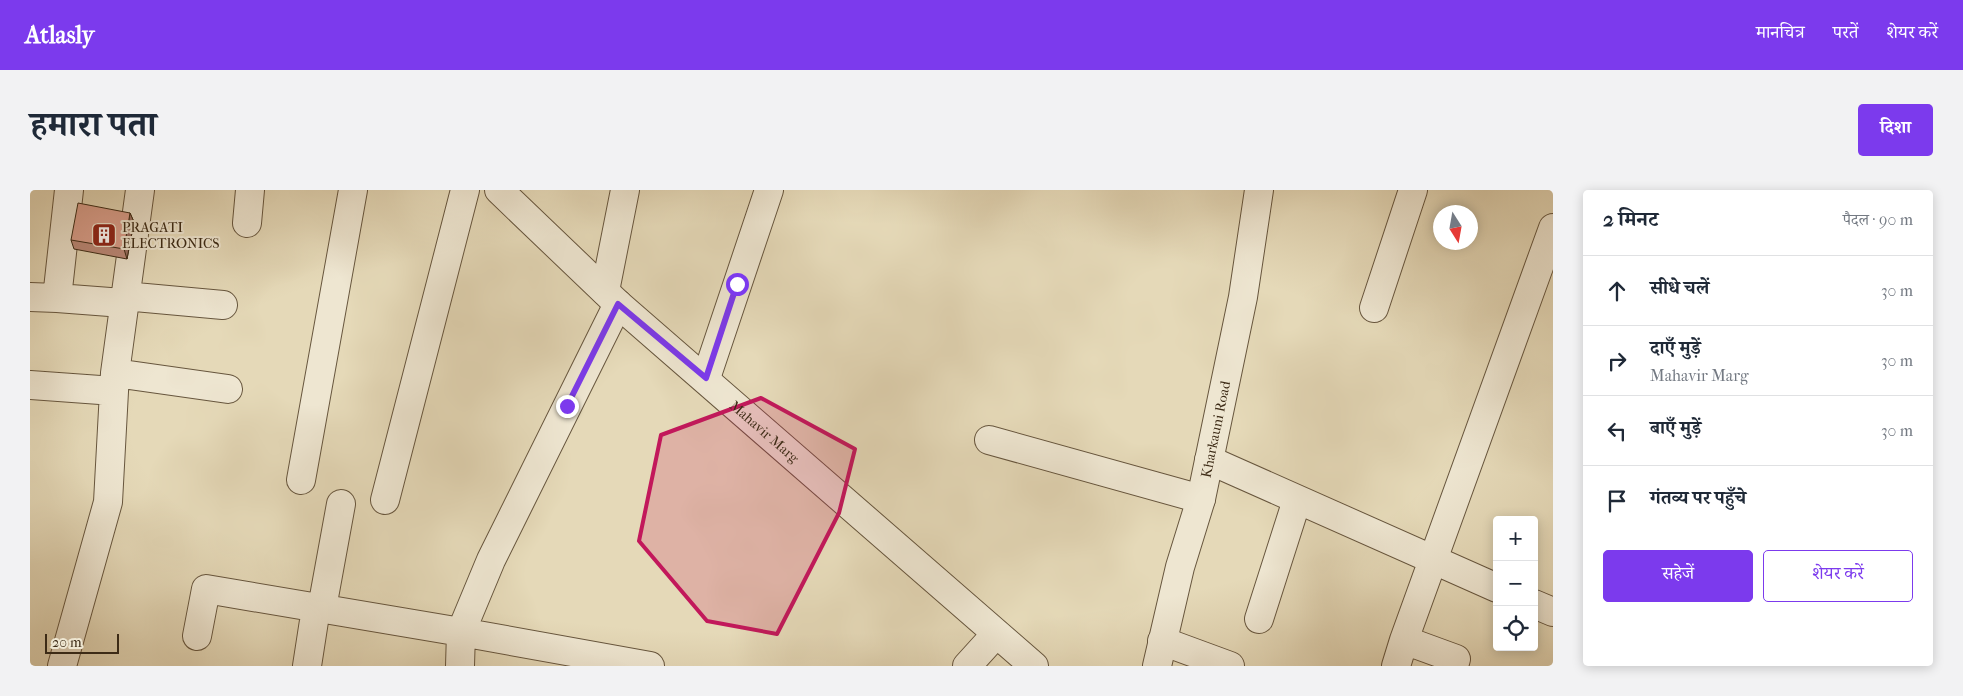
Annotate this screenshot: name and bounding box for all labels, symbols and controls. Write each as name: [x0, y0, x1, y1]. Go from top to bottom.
text: Atlasly: [25, 21, 94, 49]
text: मानचित्र: [1756, 22, 1805, 43]
text: परतें: [1833, 22, 1858, 43]
text: शेयर करें: [1886, 22, 1938, 43]
text: हमारा पता: [30, 104, 157, 145]
button: दिशा: [1858, 104, 1933, 156]
north arrow: [1433, 205, 1478, 250]
text: 2 मिनट: [1603, 207, 1658, 231]
text: पैदल · 90 m: [1843, 210, 1913, 229]
place label: PRAGATI ELECTRONICS: [122, 219, 220, 252]
building icon: PRAGATI ELECTRONICS: [91, 222, 117, 248]
route start: [726, 273, 749, 296]
icon: ahead: [1603, 277, 1631, 305]
text: सीधे चलें: [1650, 277, 1709, 299]
text: 30 m: [1881, 281, 1913, 300]
text: दाएँ मुड़ें: [1650, 337, 1701, 359]
icon: right: [1603, 347, 1631, 375]
text: 30 m: [1881, 351, 1913, 370]
text: Mahavir Marg: [1650, 366, 1748, 385]
street label: Kharkauni Road: [1197, 379, 1234, 479]
route end: [556, 395, 579, 418]
street label: Mahavir Marg: [726, 397, 803, 467]
icon: left: [1603, 417, 1631, 445]
text: बाएँ मुड़ें: [1650, 417, 1701, 439]
text: 30 m: [1881, 421, 1913, 440]
icon: arrive: [1603, 487, 1631, 515]
text: गंतव्य पर पहुँचे: [1650, 487, 1746, 509]
map controls: [1493, 516, 1538, 651]
button: +: [1493, 516, 1538, 561]
button: सहेजें: [1603, 550, 1753, 602]
button: शेयर करें: [1763, 550, 1913, 602]
button: −: [1493, 561, 1538, 606]
button: locate: [1493, 606, 1538, 651]
scale bar: [45, 631, 119, 654]
text: 20 m: [52, 634, 82, 651]

